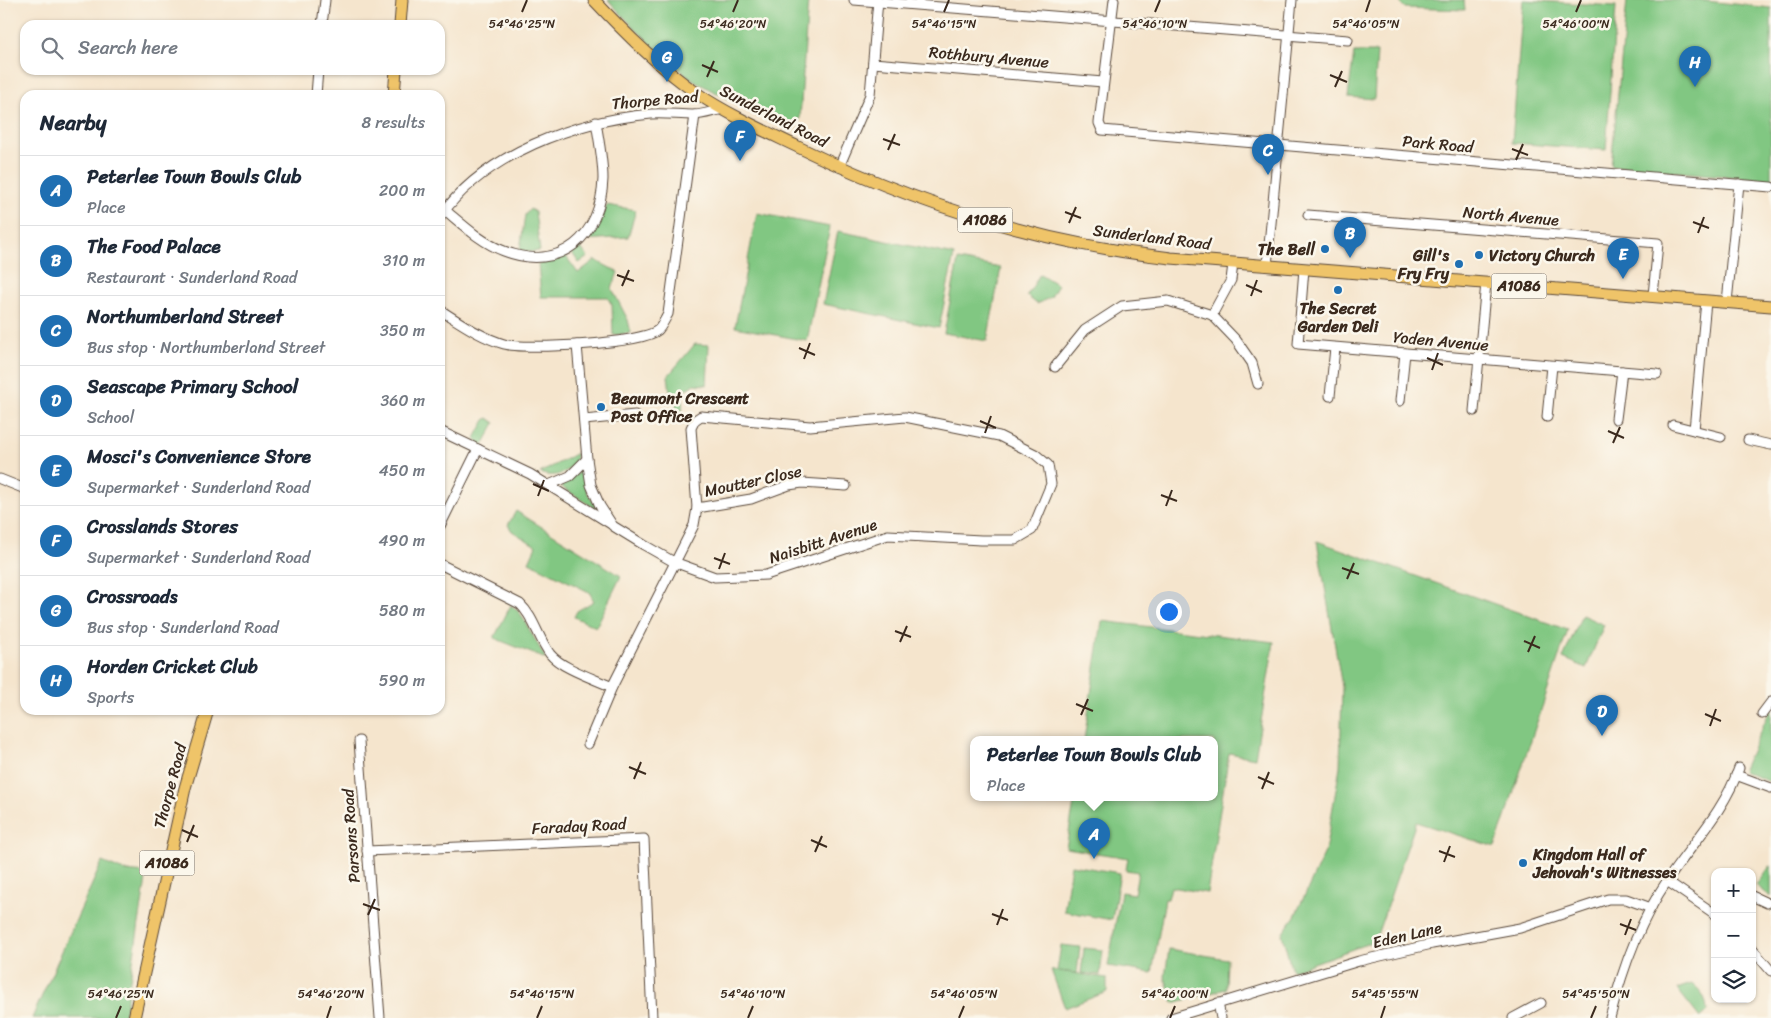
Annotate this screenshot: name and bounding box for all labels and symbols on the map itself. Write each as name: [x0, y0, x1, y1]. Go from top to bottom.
text: 54°46'25"N: [489, 13, 556, 35]
text: 54°46'20"N: [700, 13, 767, 35]
text: 54°46'15"N: [912, 13, 977, 35]
text: 54°46'10"N: [1123, 13, 1188, 35]
text: 54°46'05"N: [1333, 13, 1400, 35]
text: 54°46'00"N: [1542, 13, 1610, 35]
street label: Rothbury Avenue: [928, 37, 1050, 77]
pin: G: [651, 41, 683, 82]
pin: H: [1679, 46, 1711, 87]
street label: Sunderland Road: [715, 76, 835, 157]
street label: Thorpe Road: [610, 82, 701, 118]
pin: F: [724, 120, 756, 161]
street label: Park Road: [1401, 126, 1476, 162]
pin: C: [1252, 134, 1284, 175]
street label: North Avenue: [1462, 197, 1561, 235]
road number: A1086: [958, 208, 1012, 232]
street label: Sunderland Road: [1091, 215, 1214, 259]
pin: B: [1334, 217, 1366, 258]
place label: The Bell: [1258, 235, 1316, 264]
pin: E: [1607, 238, 1639, 279]
place label: Gill's Fry Fry: [1397, 241, 1450, 288]
place label: Victory Church: [1489, 241, 1596, 270]
marker: The Bell: [1319, 243, 1331, 255]
marker: Victory Church: [1473, 249, 1485, 261]
marker: Gill's Fry Fry: [1453, 258, 1465, 270]
road number: A1086: [1492, 274, 1546, 298]
marker: The Secret Garden Deli: [1332, 284, 1344, 296]
place label: The Secret Garden Deli: [1297, 294, 1380, 341]
street label: Yoden Avenue: [1392, 322, 1490, 360]
place label: Beaumont Crescent Post Office: [611, 384, 749, 431]
marker: Beaumont Crescent Post Office: [595, 401, 607, 413]
street label: Moutter Close: [702, 457, 804, 505]
street label: Naisbitt Avenue: [765, 510, 881, 572]
your location: [1156, 599, 1182, 625]
pin: D: [1586, 695, 1618, 736]
street label: Thorpe Road: [145, 739, 196, 832]
street label: Parsons Road: [333, 786, 369, 884]
street label: Faraday Road: [531, 809, 628, 843]
pin: A: [1078, 818, 1110, 859]
place label: Kingdom Hall of Jehovah's Witnesses: [1532, 840, 1677, 887]
road number: A1086: [140, 850, 194, 876]
marker: Kingdom Hall of Jehovah's Witnesses: [1517, 857, 1529, 869]
street label: Eden Lane: [1370, 913, 1445, 957]
text: 54°46'25"N: [88, 983, 155, 1005]
text: 54°46'20"N: [298, 983, 365, 1005]
text: 54°46'15"N: [510, 983, 575, 1005]
text: 54°46'10"N: [721, 983, 786, 1005]
text: 54°46'05"N: [931, 983, 998, 1005]
text: 54°46'00"N: [1141, 983, 1209, 1005]
text: 54°45'55"N: [1351, 983, 1419, 1005]
text: 54°45'50"N: [1562, 983, 1630, 1005]

